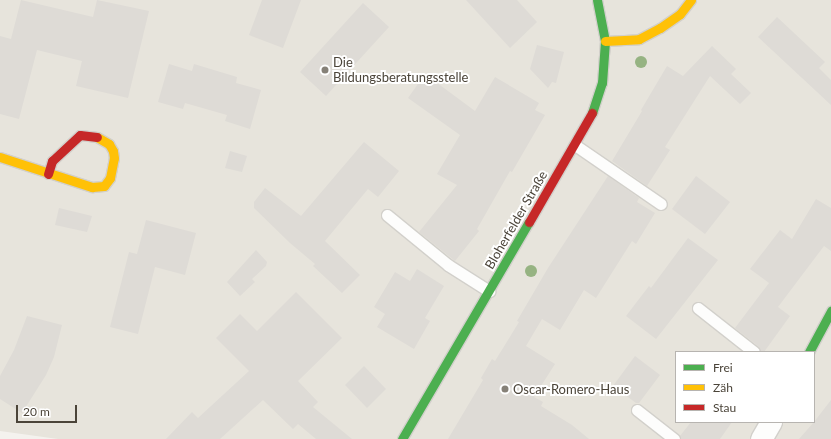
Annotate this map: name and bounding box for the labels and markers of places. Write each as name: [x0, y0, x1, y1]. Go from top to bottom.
place label: Die Bildungsberatungsstelle: [333, 55, 468, 86]
marker: Die Bildungsberatungsstelle: [320, 65, 330, 75]
place label: Oscar-Romero-Haus: [513, 381, 629, 397]
marker: Oscar-Romero-Haus: [500, 384, 510, 394]

